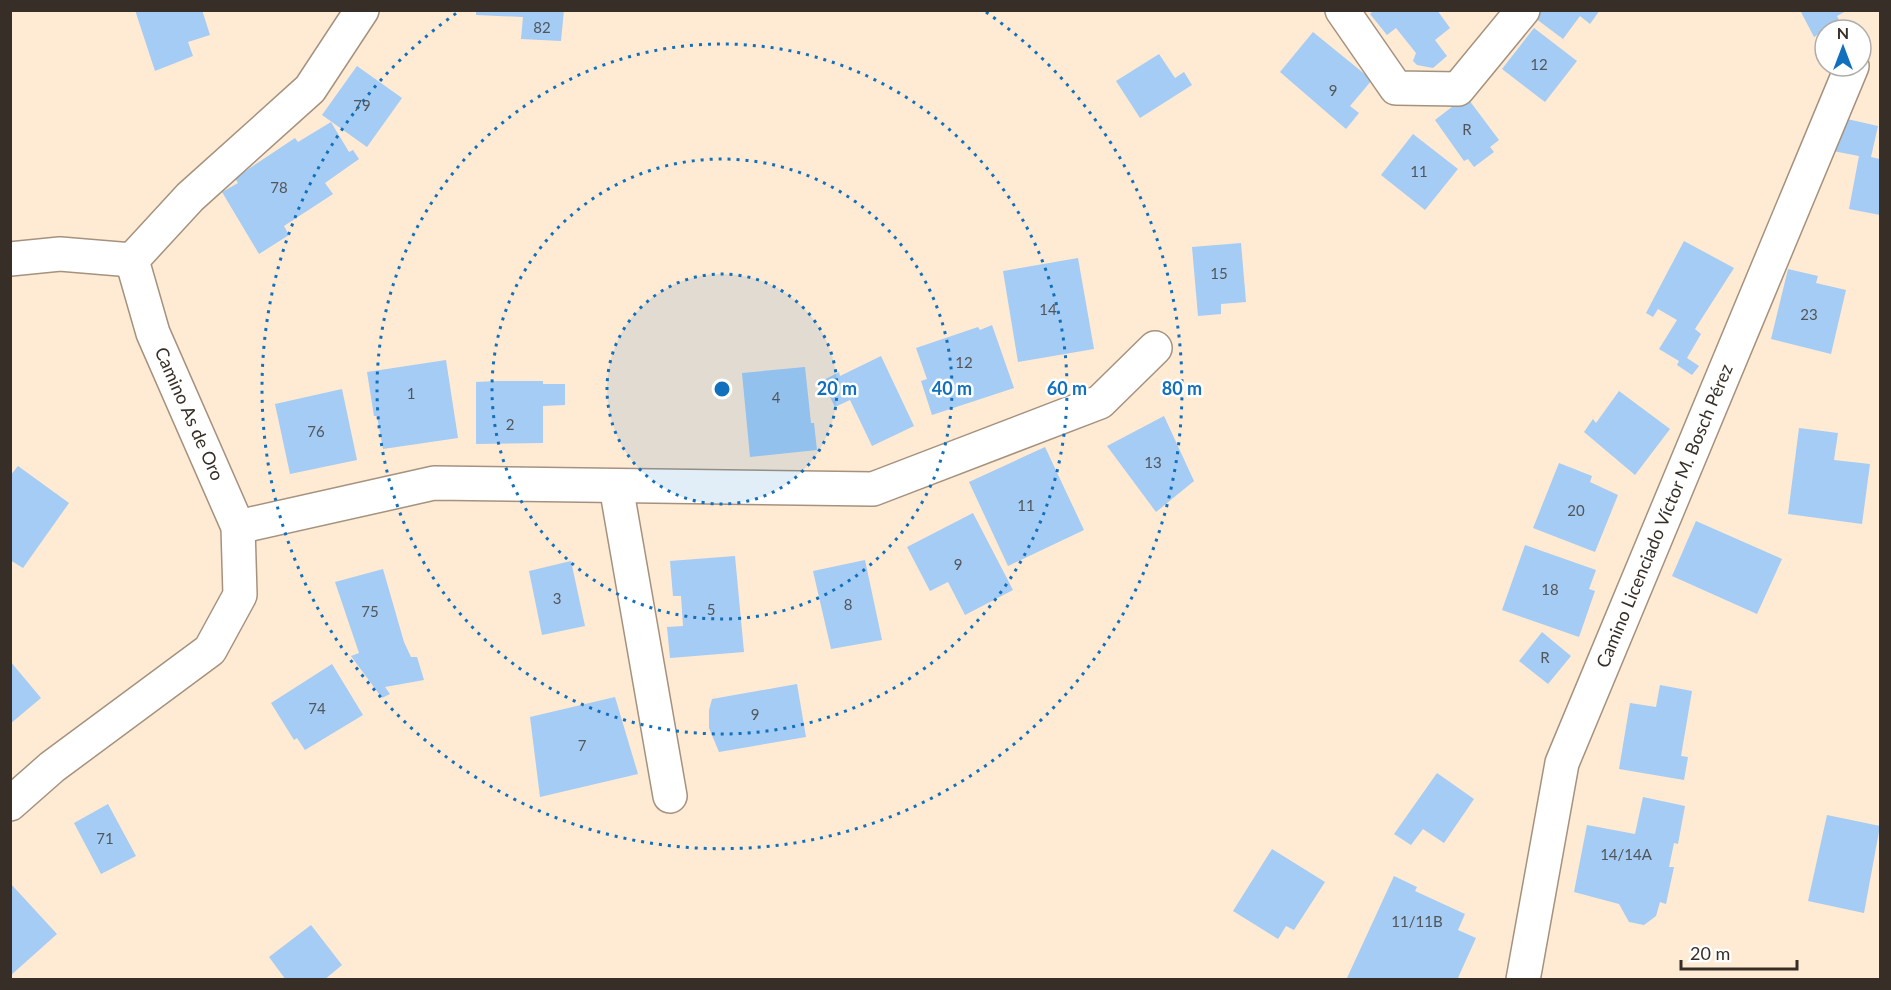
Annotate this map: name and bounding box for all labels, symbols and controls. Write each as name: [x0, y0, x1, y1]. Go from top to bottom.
house number: 82: [533, 18, 551, 36]
north arrow: [1813, 18, 1873, 78]
text: N: [1837, 23, 1849, 42]
house number: 12: [1530, 55, 1548, 73]
house number: 9: [1329, 81, 1337, 99]
house number: 79: [353, 96, 371, 114]
house number: R: [1462, 120, 1472, 138]
house number: 11: [1410, 162, 1428, 180]
house number: 78: [270, 178, 288, 196]
house number: 15: [1210, 264, 1228, 282]
house number: 14: [1039, 300, 1057, 318]
house number: 23: [1800, 305, 1818, 323]
street label: Camino As de Oro: [151, 343, 229, 484]
house number: 12: [955, 353, 973, 371]
street label: Camino Licenciado Víctor M. Bosch Pérez: [1591, 360, 1737, 671]
text: 20 m: [817, 377, 857, 399]
text: 40 m: [932, 377, 972, 399]
text: 60 m: [1047, 377, 1087, 399]
text: 80 m: [1162, 377, 1202, 399]
centre of rings: [712, 379, 732, 399]
house number: 1: [407, 384, 415, 402]
house number: 4: [772, 388, 781, 406]
house number: 2: [506, 415, 514, 433]
house number: 76: [307, 422, 325, 440]
house number: 13: [1144, 453, 1162, 471]
house number: 11: [1017, 496, 1035, 514]
house number: 20: [1567, 501, 1585, 519]
house number: 9: [954, 555, 962, 573]
house number: 18: [1541, 580, 1559, 598]
house number: 3: [553, 589, 561, 607]
house number: 8: [844, 595, 852, 613]
house number: 5: [707, 600, 715, 618]
house number: 75: [361, 602, 379, 620]
house number: R: [1540, 648, 1550, 666]
house number: 74: [308, 699, 326, 717]
house number: 9: [751, 705, 759, 723]
house number: 7: [578, 736, 587, 754]
house number: 71: [96, 829, 114, 847]
house number: 14/14A: [1600, 845, 1653, 863]
house number: 11/11B: [1391, 912, 1443, 930]
scale bar: [1681, 933, 1796, 971]
text: 20 m: [1690, 942, 1730, 964]

